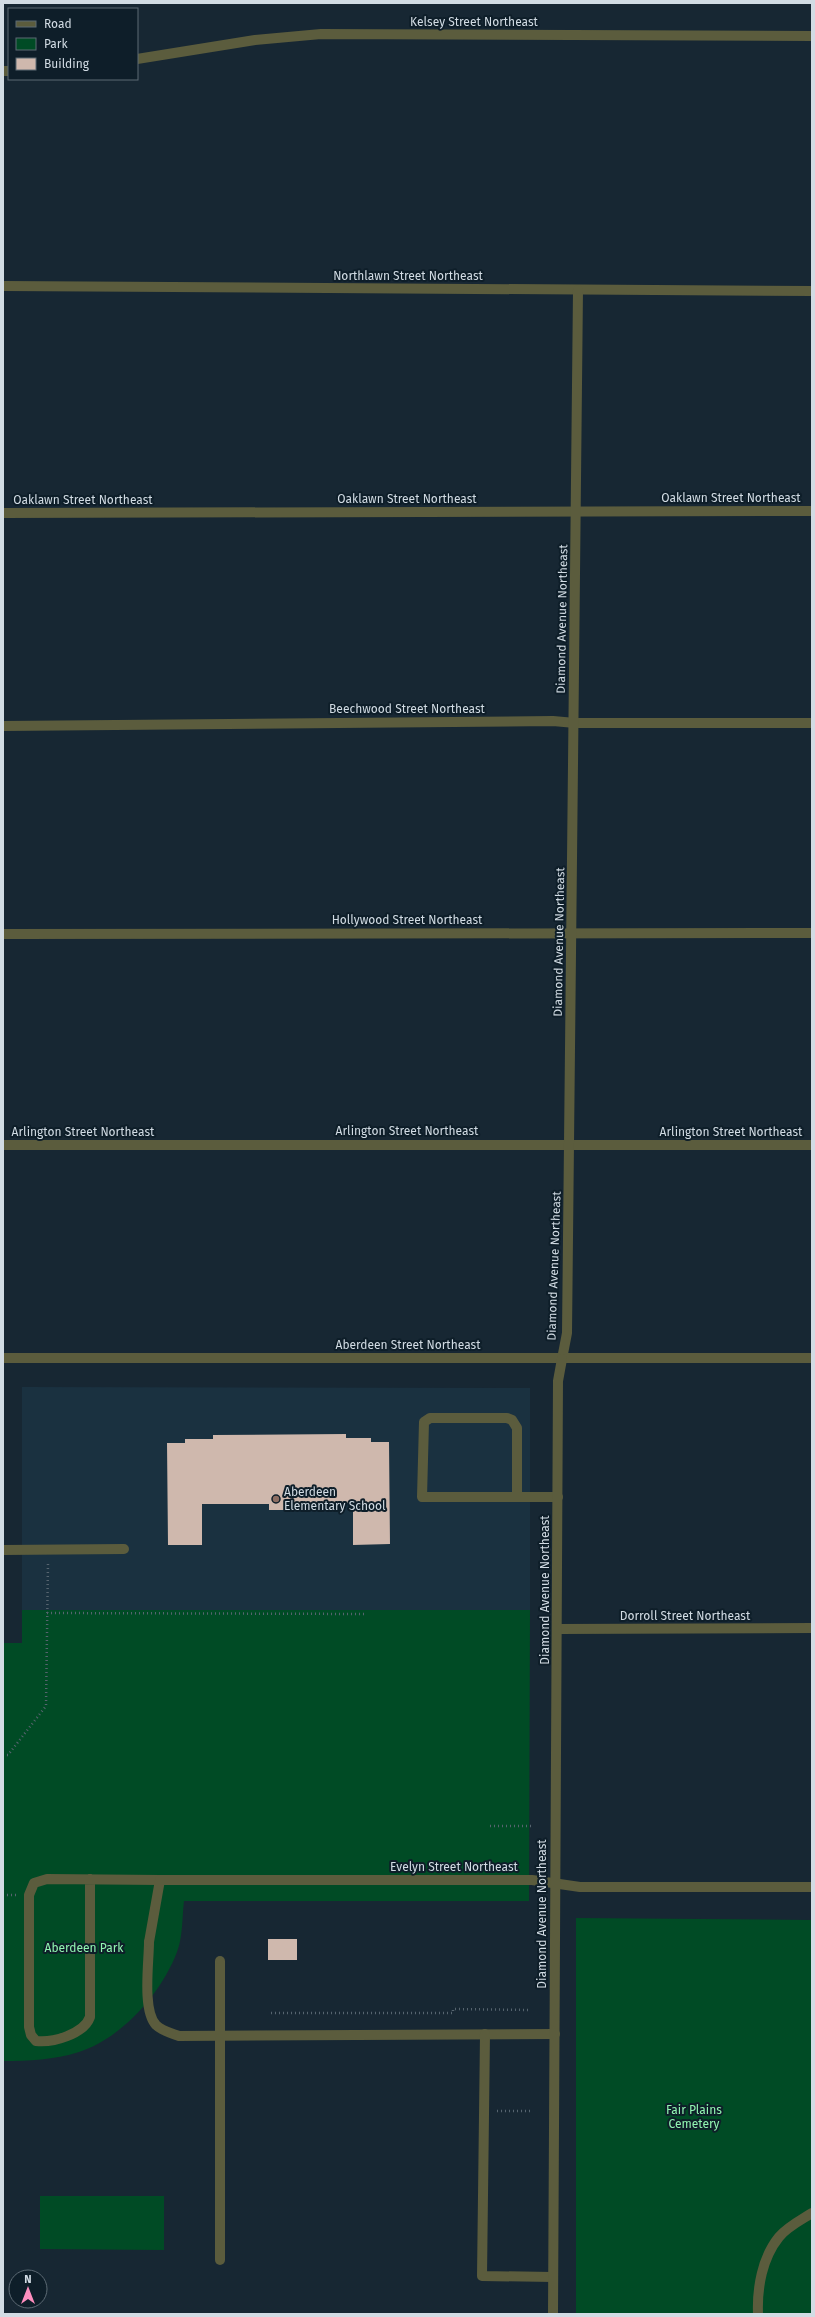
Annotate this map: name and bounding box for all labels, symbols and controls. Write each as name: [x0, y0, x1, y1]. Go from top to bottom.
legend: [8, 8, 138, 80]
street label: Kelsey Street Northeast: [410, 15, 539, 29]
text: Road: [44, 17, 72, 31]
text: Park: [44, 37, 68, 51]
text: Building: [44, 57, 90, 71]
street label: Northlawn Street Northeast: [333, 269, 483, 283]
street label: Oaklawn Street Northeast: [661, 491, 801, 505]
street label: Oaklawn Street Northeast: [337, 492, 477, 506]
street label: Oaklawn Street Northeast: [13, 493, 153, 507]
street label: Diamond Avenue Northeast: [554, 544, 570, 694]
street label: Beechwood Street Northeast: [329, 702, 486, 716]
street label: Diamond Avenue Northeast: [551, 867, 567, 1017]
street label: Hollywood Street Northeast: [332, 913, 483, 927]
street label: Arlington Street Northeast: [336, 1124, 479, 1138]
street label: Arlington Street Northeast: [12, 1125, 155, 1139]
street label: Arlington Street Northeast: [660, 1125, 803, 1139]
street label: Diamond Avenue Northeast: [544, 1190, 564, 1341]
street label: Aberdeen Street Northeast: [336, 1338, 481, 1352]
place label: Aberdeen Elementary School: [284, 1485, 386, 1513]
marker: Aberdeen Elementary School: [271, 1494, 281, 1504]
street label: Diamond Avenue Northeast: [538, 1515, 552, 1665]
street label: Dorroll Street Northeast: [620, 1609, 751, 1623]
street label: Diamond Avenue Northeast: [535, 1839, 549, 1989]
street label: Evelyn Street Northeast: [390, 1860, 519, 1874]
park label: Aberdeen Park: [45, 1941, 124, 1955]
park label: Fair Plains Cemetery: [666, 2103, 722, 2131]
north arrow: [8, 2269, 48, 2309]
text: N: [24, 2273, 32, 2286]

